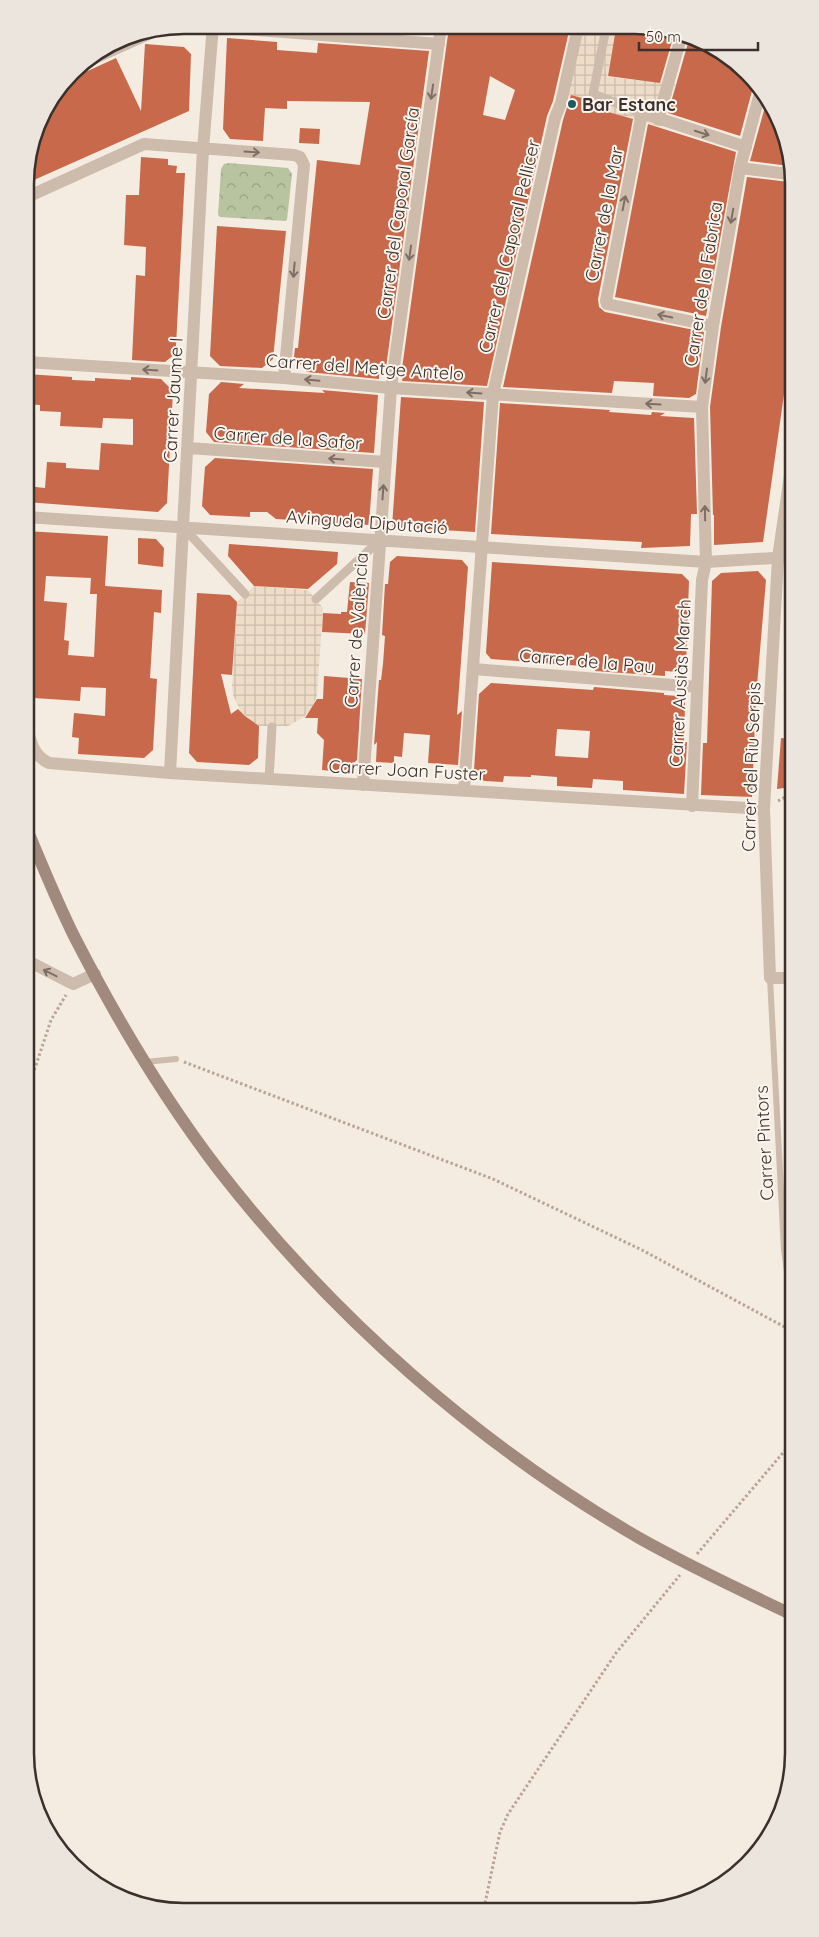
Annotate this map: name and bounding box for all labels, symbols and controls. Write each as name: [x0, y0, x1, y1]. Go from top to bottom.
scale bar: [639, 20, 758, 52]
text: 50 m: [646, 27, 681, 46]
one-way arrow: [427, 84, 437, 100]
place label: Bar Estanc: [582, 93, 676, 116]
marker: Bar Estanc: [566, 98, 578, 110]
street label: Carrer del Caporal García: [372, 106, 424, 320]
one-way arrow: [694, 129, 710, 138]
street label: Carrer del Caporal Pellicer: [473, 137, 545, 355]
street label: Carrer de la Mar: [580, 145, 628, 283]
one-way arrow: [244, 148, 260, 157]
one-way arrow: [619, 195, 629, 211]
street label: Carrer de la Fabrica: [679, 200, 727, 368]
one-way arrow: [726, 207, 736, 223]
one-way arrow: [404, 245, 414, 261]
one-way arrow: [289, 262, 299, 278]
one-way arrow: [657, 311, 673, 321]
street label: Carrer Jaume I: [158, 337, 188, 463]
street label: Carrer del Metge Antelo: [265, 349, 465, 385]
one-way arrow: [142, 366, 158, 375]
one-way arrow: [701, 368, 711, 384]
one-way arrow: [304, 375, 320, 385]
one-way arrow: [466, 388, 482, 397]
one-way arrow: [646, 399, 662, 408]
street label: Carrer de la Safor: [213, 421, 363, 455]
one-way arrow: [329, 454, 345, 463]
one-way arrow: [378, 484, 387, 500]
street label: Avinguda Diputació: [285, 505, 449, 539]
one-way arrow: [700, 505, 709, 521]
street label: Carrer de València: [339, 552, 373, 708]
street label: Carrer Ausiàs March: [664, 598, 696, 768]
street label: Carrer de la Pau: [518, 644, 656, 678]
street label: Carrer del Riu Serpis: [737, 682, 765, 852]
street label: Carrer Joan Fuster: [328, 754, 486, 786]
one-way arrow: [43, 968, 58, 978]
street label: Carrer Pintors: [749, 1085, 779, 1201]

